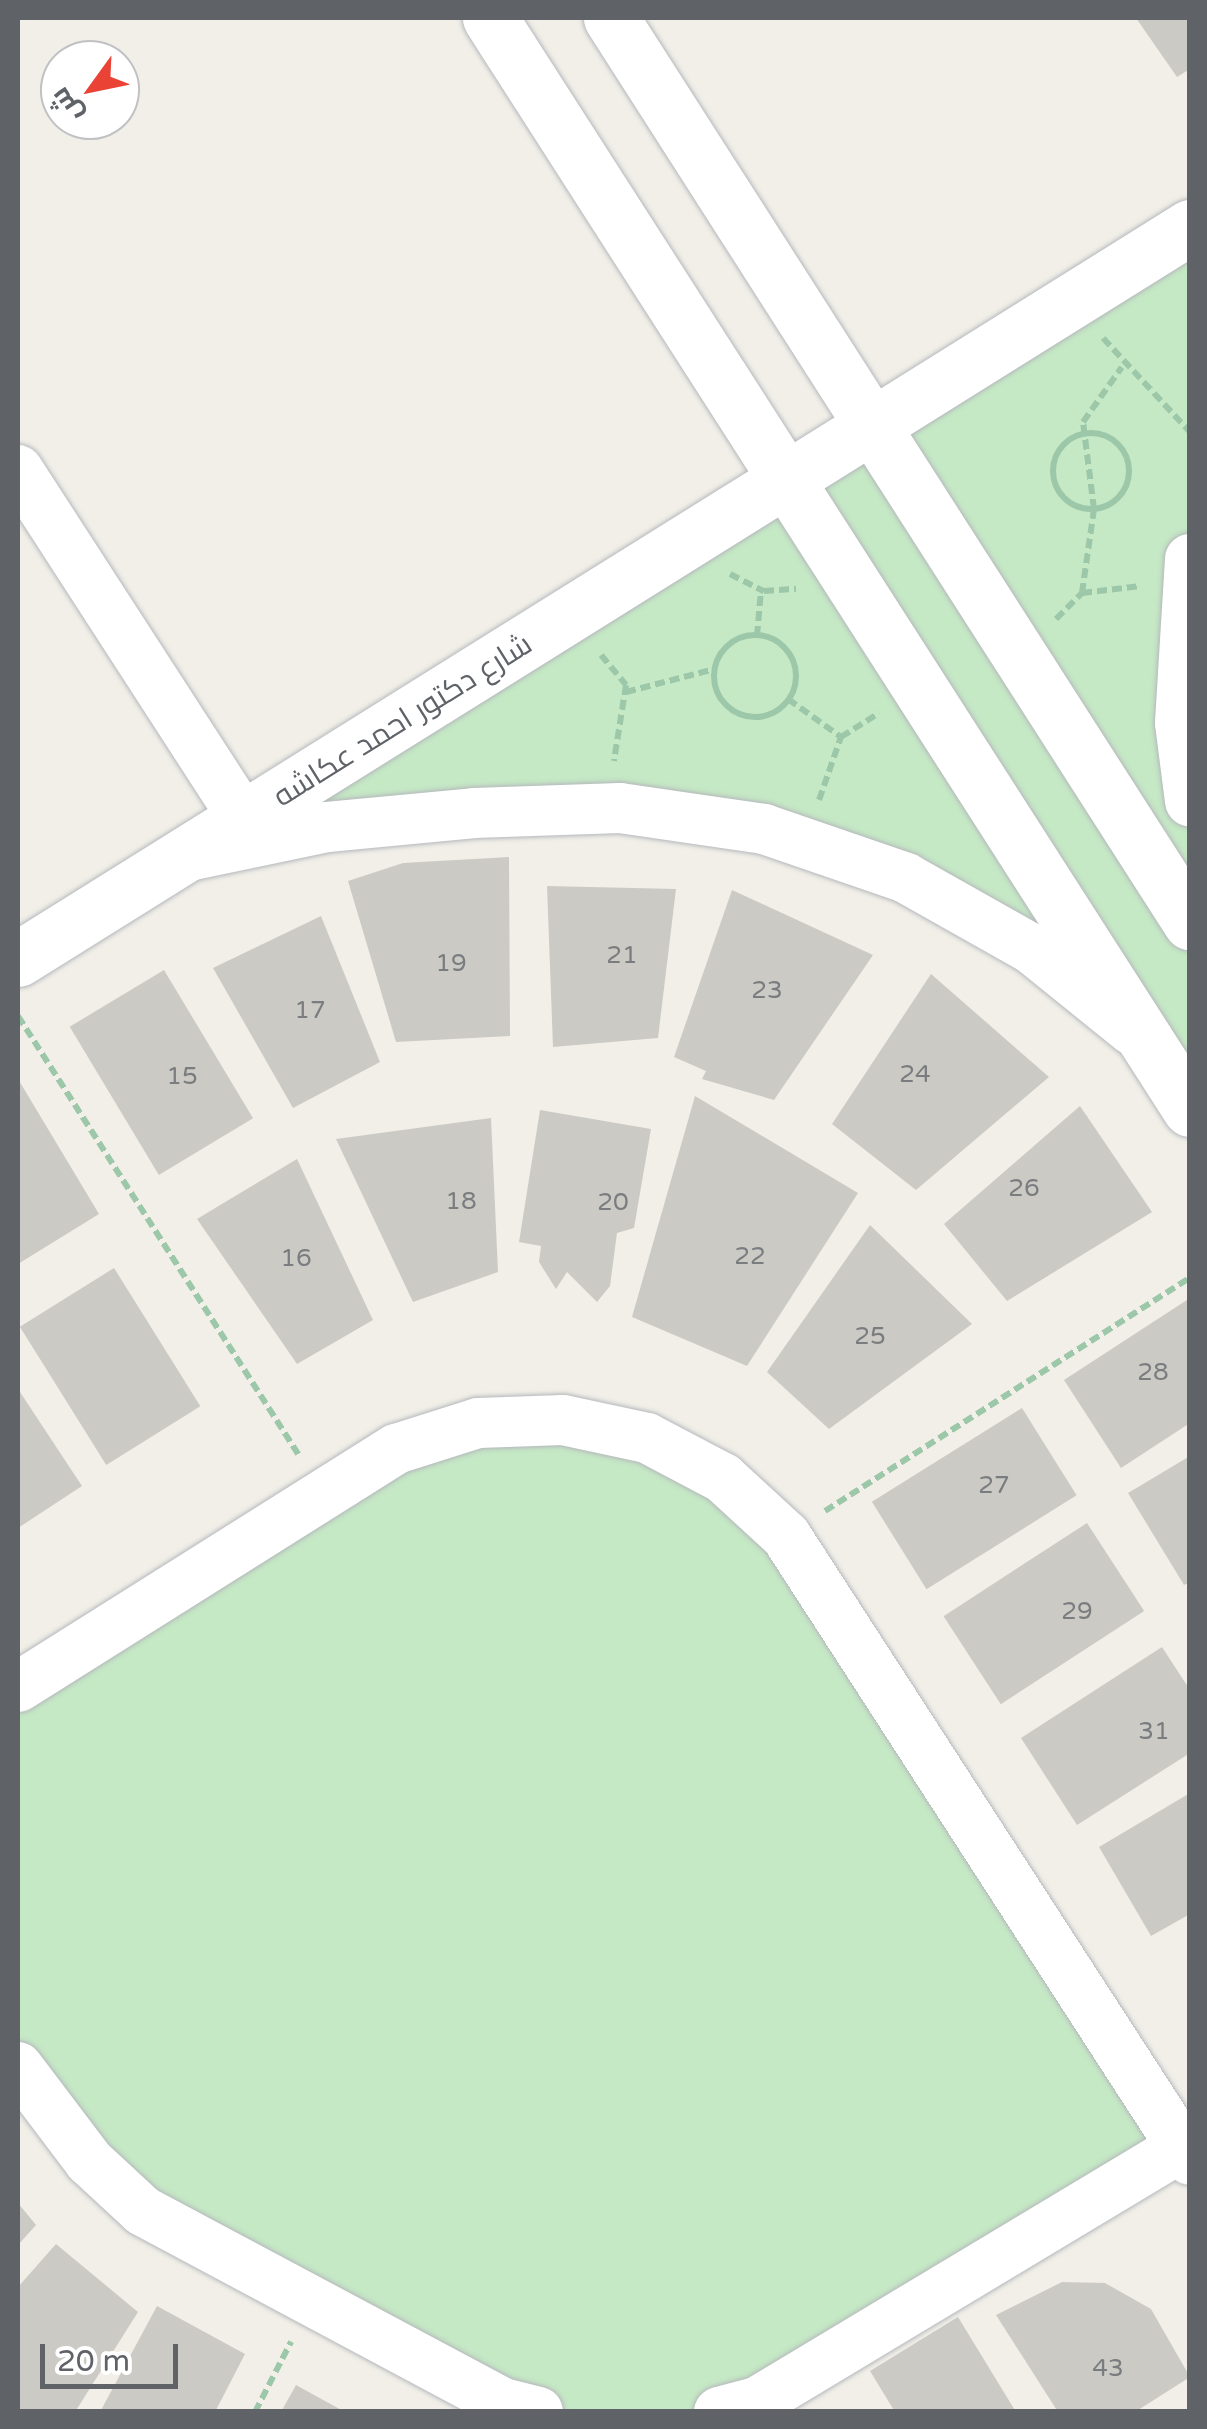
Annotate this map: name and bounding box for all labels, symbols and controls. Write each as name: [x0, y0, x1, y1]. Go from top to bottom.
north arrow: [40, 40, 140, 140]
text: ش: [42, 81, 91, 130]
street label: شارع دكتور احمد عكاشه: [267, 627, 539, 815]
house number: 21: [606, 940, 638, 970]
house number: 19: [435, 948, 467, 978]
house number: 23: [751, 975, 783, 1005]
house number: 17: [294, 995, 326, 1025]
house number: 24: [899, 1059, 931, 1089]
house number: 15: [166, 1061, 198, 1091]
house number: 26: [1008, 1173, 1040, 1203]
house number: 18: [445, 1186, 477, 1216]
house number: 20: [597, 1187, 629, 1217]
house number: 22: [734, 1241, 766, 1271]
house number: 16: [280, 1243, 312, 1273]
house number: 25: [854, 1321, 886, 1351]
house number: 28: [1137, 1357, 1169, 1387]
house number: 27: [978, 1470, 1010, 1500]
house number: 29: [1061, 1596, 1093, 1626]
house number: 31: [1138, 1716, 1170, 1746]
scale bar: [45, 2324, 182, 2386]
text: 20 m: [57, 2343, 130, 2380]
house number: 43: [1092, 2353, 1124, 2383]

